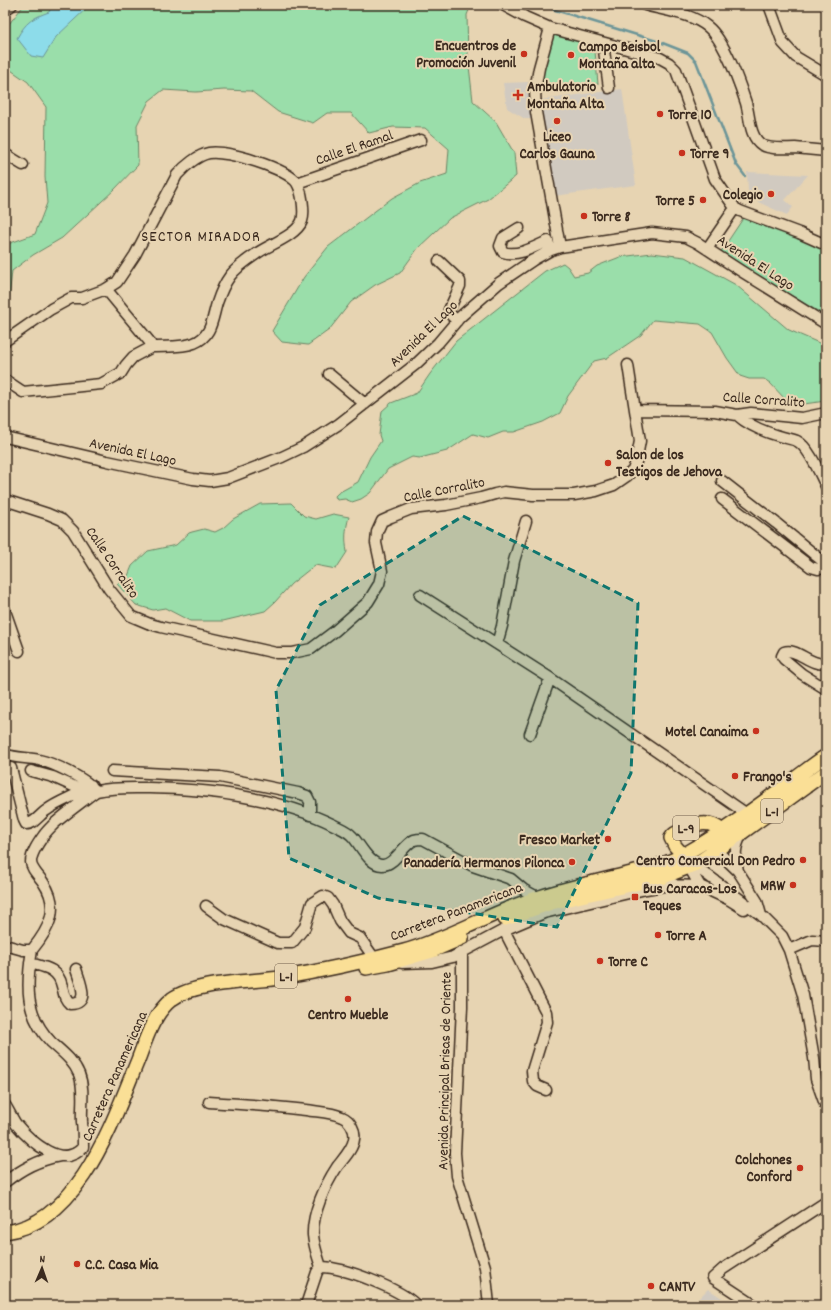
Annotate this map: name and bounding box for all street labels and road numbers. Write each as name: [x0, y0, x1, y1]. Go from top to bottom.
street label: Calle El Ramal: [313, 125, 397, 172]
street label: Avenida El Lago: [712, 230, 798, 297]
street label: Avenida El Lago: [385, 296, 464, 373]
street label: Calle Corralito: [722, 387, 806, 415]
street label: Avenida El Lago: [87, 433, 178, 473]
street label: Calle Corralito: [402, 472, 487, 510]
street label: Calle Corralito: [79, 523, 144, 604]
road number: L-1: [761, 799, 783, 823]
road number: L-9: [673, 816, 699, 840]
street label: Carretera Panamericana: [387, 877, 527, 948]
road number: L-1: [275, 964, 297, 988]
street label: Avenida Principal Brisas de Oriente: [433, 971, 459, 1170]
street label: Carretera Panamericana: [77, 1007, 155, 1145]

